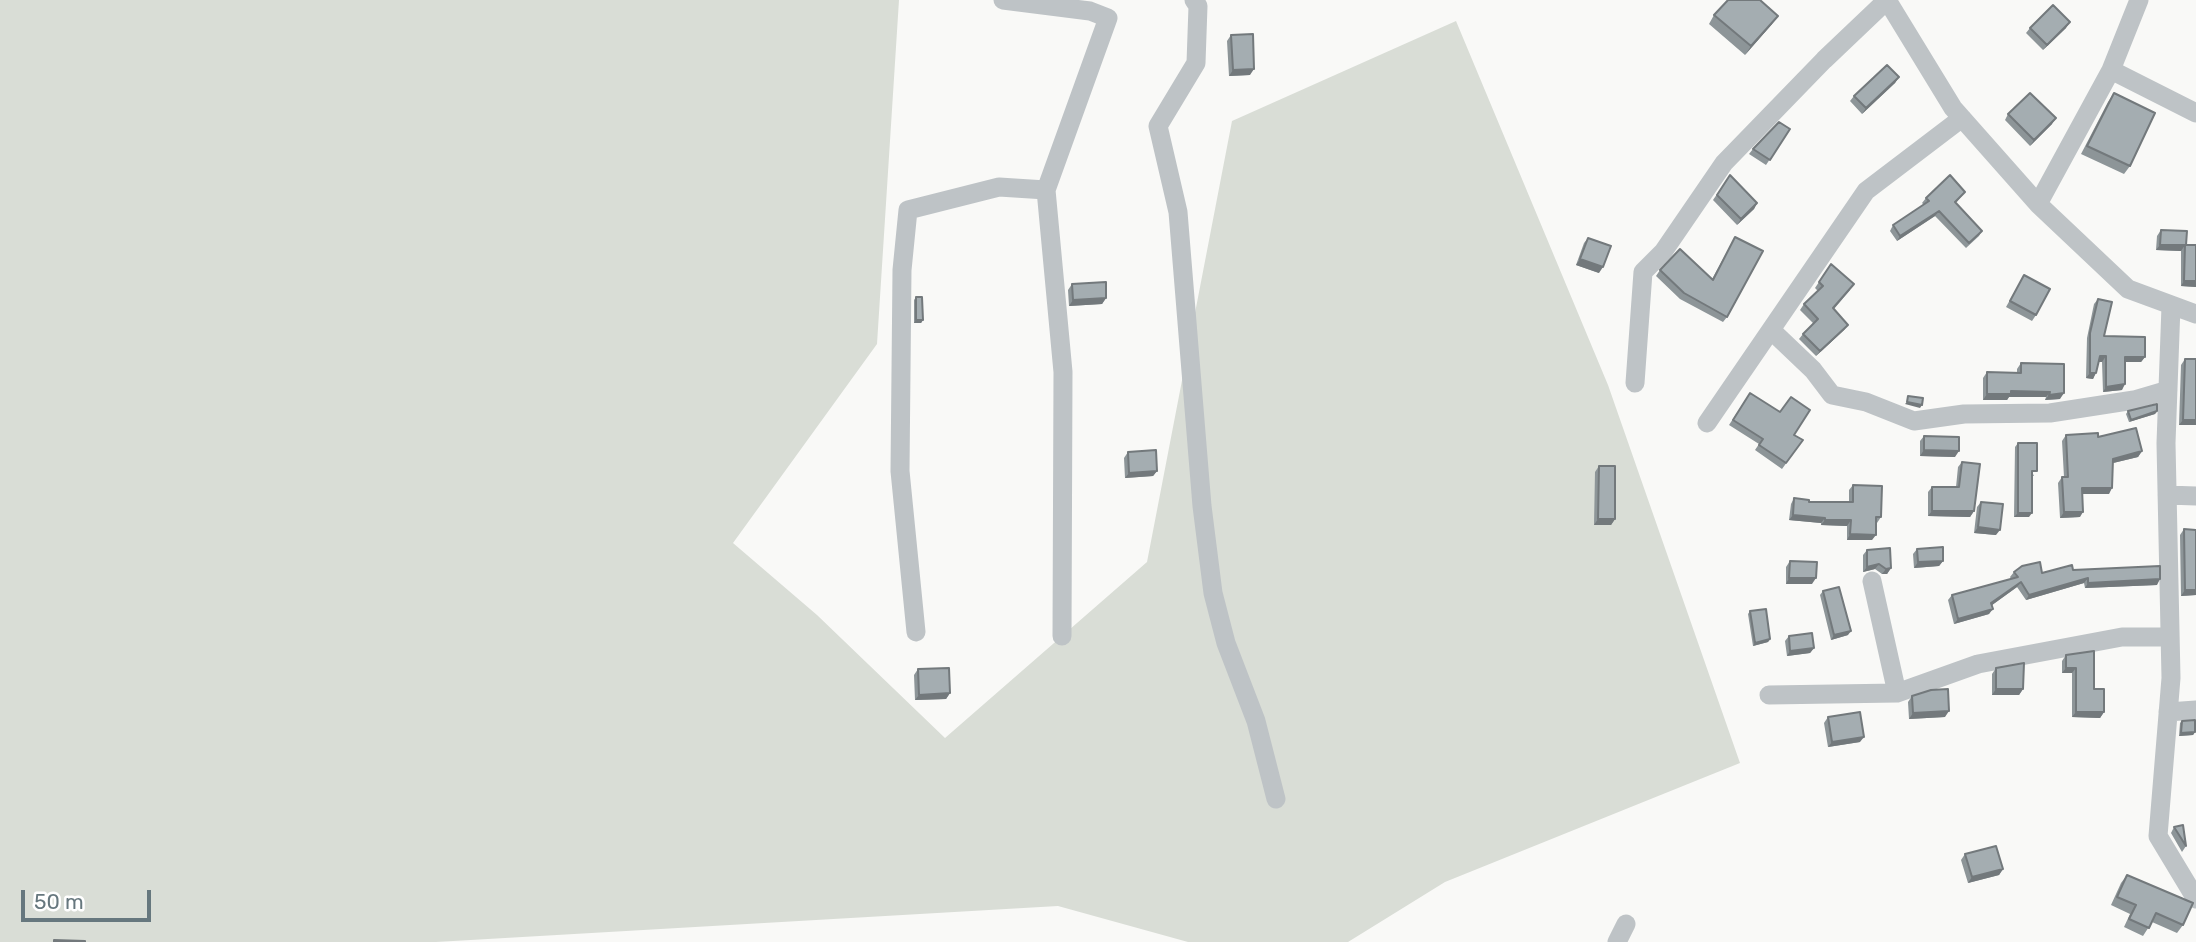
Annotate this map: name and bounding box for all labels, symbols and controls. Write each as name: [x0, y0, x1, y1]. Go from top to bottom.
scale bar: [24, 876, 154, 920]
text: 50 m: [34, 889, 84, 914]

